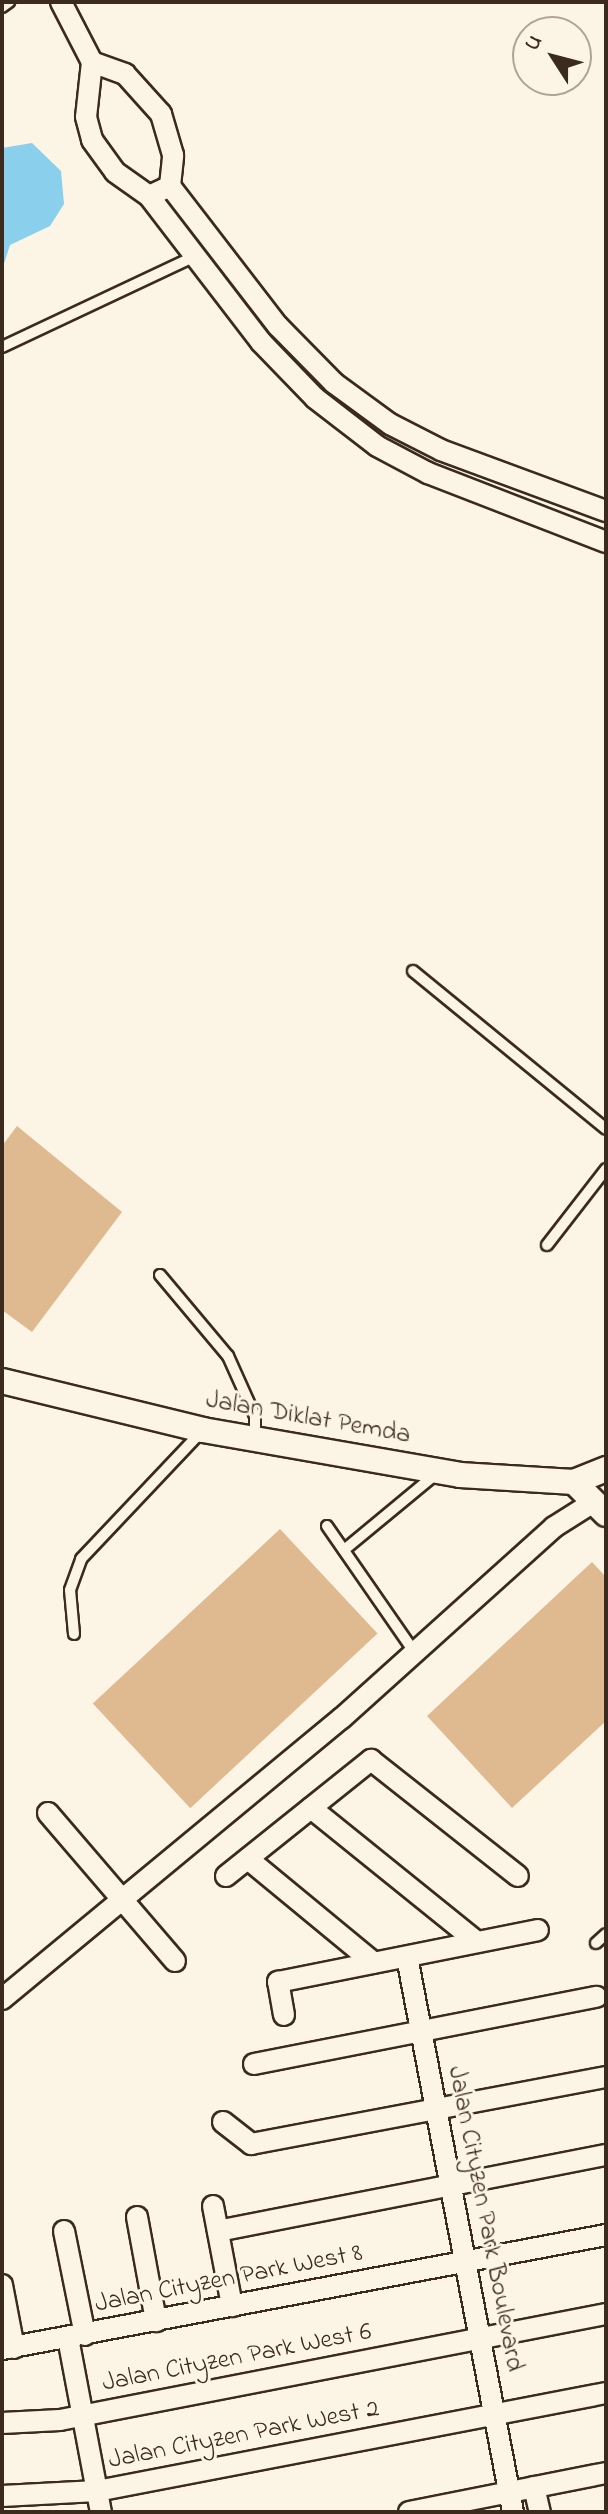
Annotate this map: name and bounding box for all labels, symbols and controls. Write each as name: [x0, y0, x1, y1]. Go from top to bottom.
north arrow: [512, 16, 592, 96]
text: U: [517, 28, 551, 58]
street label: Jalan Diklat Pemda: [203, 1386, 413, 1452]
street label: Jalan Cityzen Park Boulevard: [439, 2064, 529, 2374]
street label: Jalan Cityzen Park West 8: [93, 2239, 365, 2321]
street label: Jalan Cityzen Park West 6: [100, 2318, 374, 2400]
street label: Jalan Cityzen Park West 2: [106, 2394, 382, 2478]

